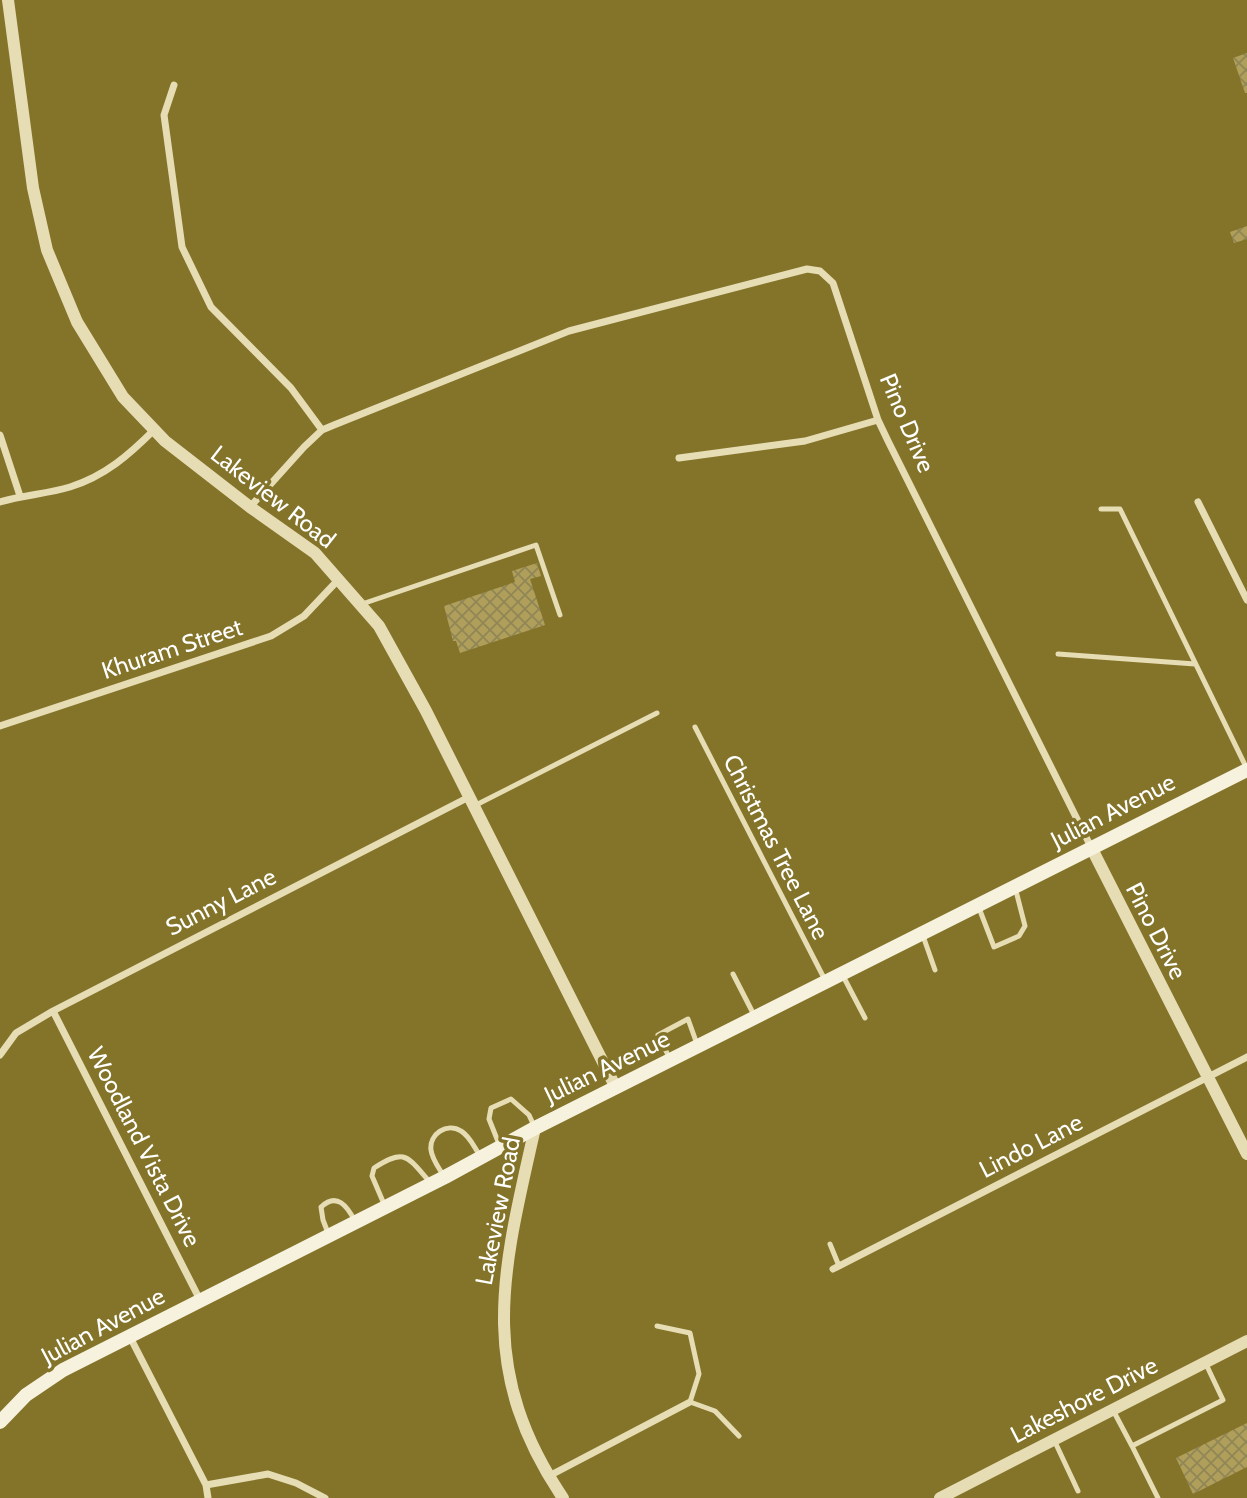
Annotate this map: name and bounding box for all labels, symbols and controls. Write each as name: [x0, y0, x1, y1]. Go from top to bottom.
street label: Pino Drive: [874, 369, 941, 477]
street label: Lakeview Road: [205, 439, 341, 554]
street label: Khuram Street: [98, 612, 246, 685]
street label: Christmas Tree Lane: [717, 749, 836, 944]
street label: Julian Avenue: [1045, 767, 1180, 855]
street label: Sunny Lane: [161, 861, 281, 942]
street label: Pino Drive: [1120, 878, 1193, 984]
street label: Julian Avenue: [539, 1024, 674, 1110]
street label: Woodland Vista Drive: [82, 1042, 207, 1252]
street label: Lindo Lane: [974, 1107, 1087, 1184]
street label: Lakeview Road: [469, 1135, 526, 1287]
street label: Julian Avenue: [35, 1281, 169, 1371]
street label: Lakeshore Drive: [1005, 1350, 1162, 1449]

